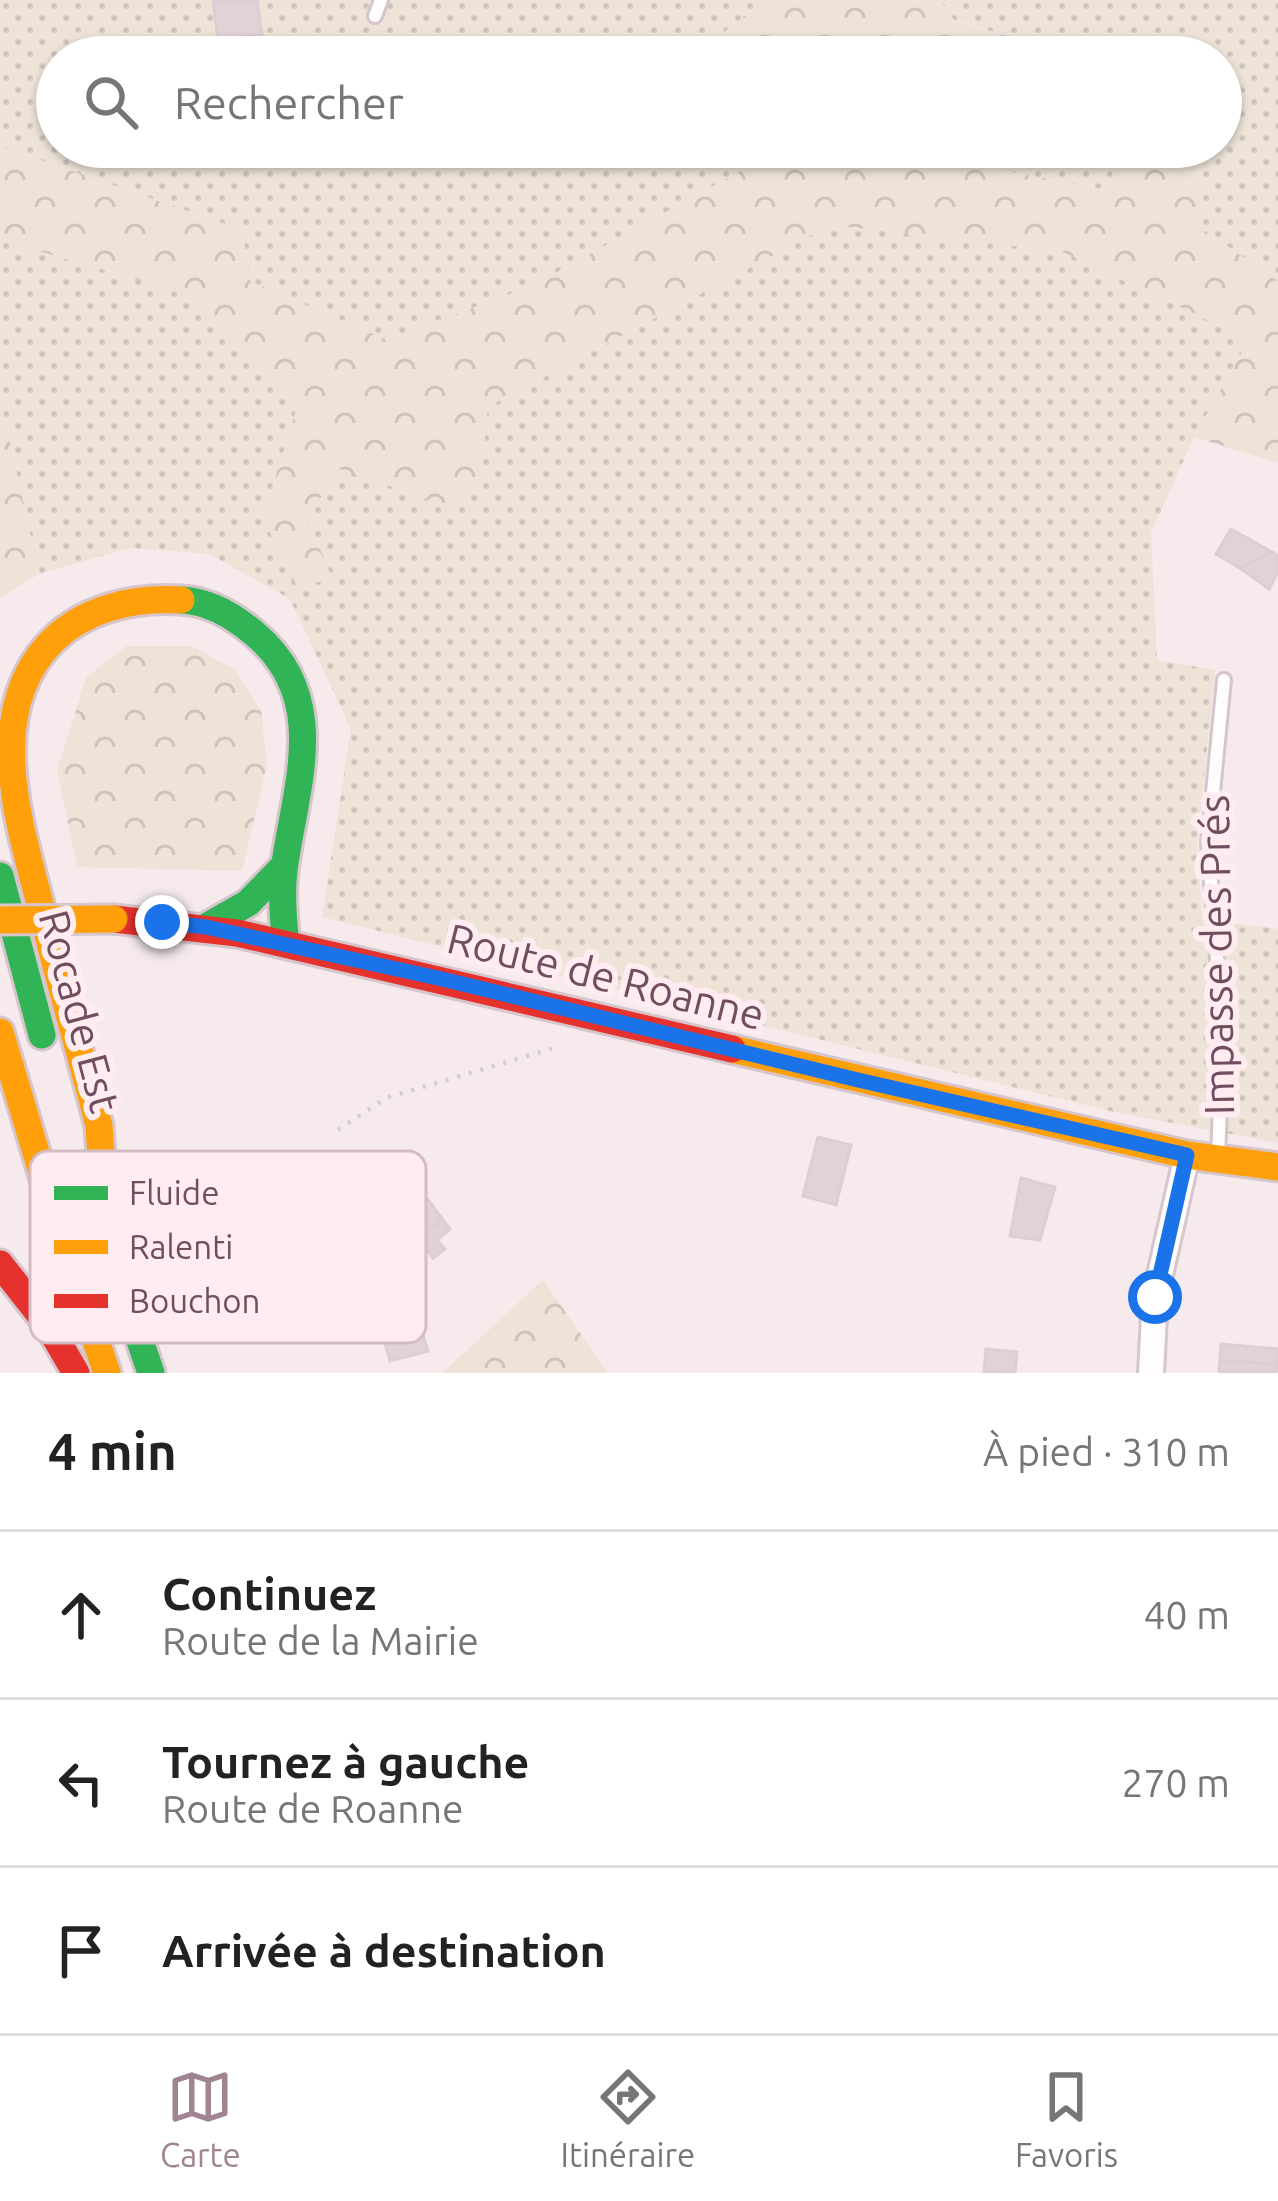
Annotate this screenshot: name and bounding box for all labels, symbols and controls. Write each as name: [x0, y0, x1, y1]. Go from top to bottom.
search box: [36, 36, 1242, 168]
icon: search: [78, 69, 144, 135]
text: Rechercher: [174, 77, 404, 128]
street label: Impasse des Prés: [1190, 794, 1242, 1116]
route end: [135, 895, 189, 949]
street label: Rocade Est: [30, 905, 130, 1117]
street label: Route de Roanne: [443, 914, 769, 1038]
legend: [30, 1151, 426, 1343]
text: Fluide: [129, 1174, 219, 1211]
text: Ralenti: [129, 1228, 233, 1265]
route start: [1128, 1270, 1182, 1324]
text: Bouchon: [129, 1282, 260, 1319]
text: 4 min: [48, 1422, 177, 1480]
text: À pied · 310 m: [983, 1430, 1230, 1473]
text: Continuez: [162, 1568, 376, 1619]
icon: ahead: [48, 1582, 114, 1648]
text: 40 m: [1143, 1593, 1230, 1636]
text: Route de la Mairie: [162, 1619, 479, 1662]
text: Tournez à gauche: [162, 1736, 530, 1787]
icon: left: [48, 1750, 114, 1816]
text: 270 m: [1121, 1761, 1230, 1804]
text: Route de Roanne: [162, 1787, 463, 1830]
icon: arrive: [48, 1918, 114, 1984]
text: Arrivée à destination: [162, 1925, 606, 1976]
tab: Carte: [160, 2064, 241, 2173]
tab: Itinéraire: [560, 2064, 695, 2173]
tab: Favoris: [1015, 2064, 1118, 2173]

